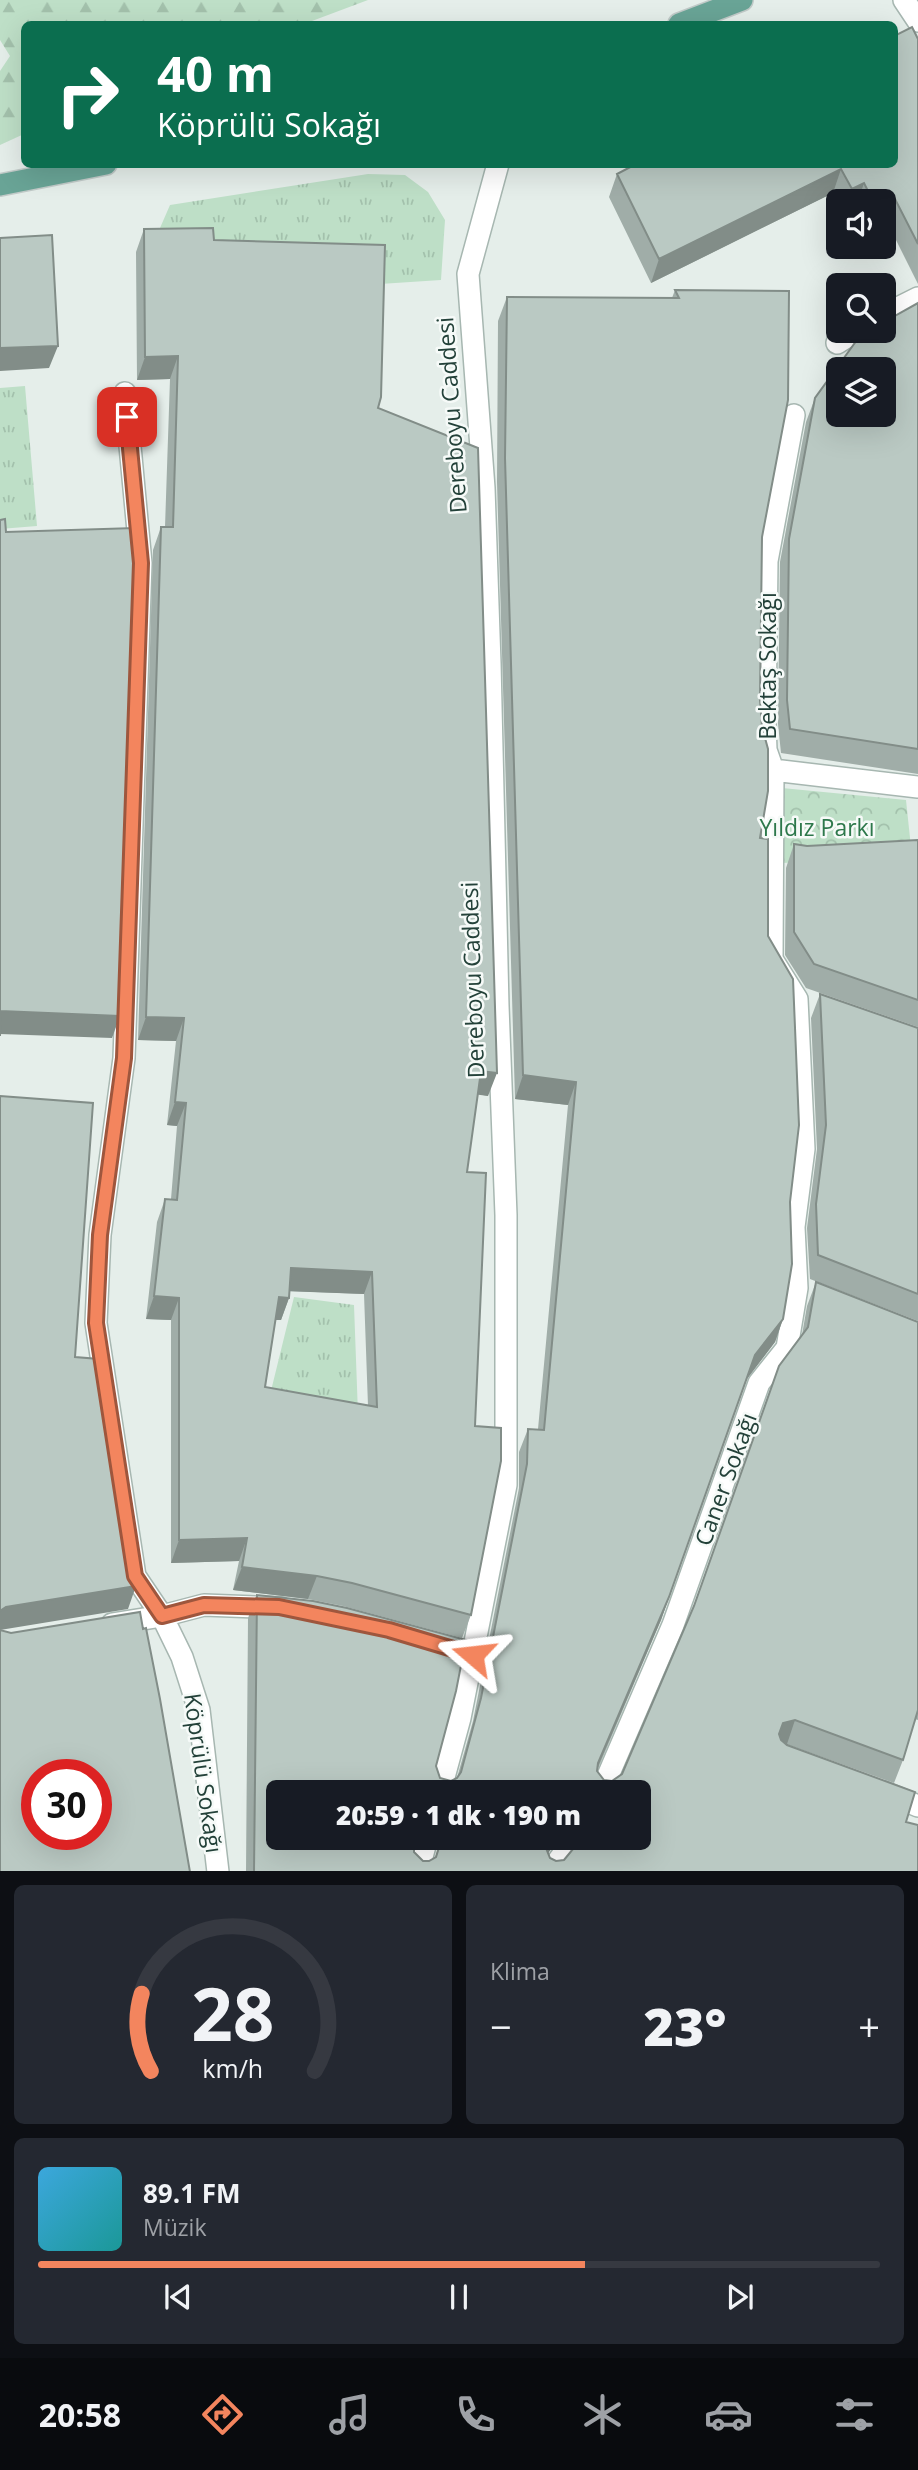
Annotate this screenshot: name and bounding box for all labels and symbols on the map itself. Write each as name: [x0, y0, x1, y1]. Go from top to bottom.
street label: Dereboyu Caddesi: [428, 316, 474, 514]
pin: [97, 387, 157, 447]
street label: Bektaş Sokağı: [751, 592, 783, 740]
park label: Yıldız Parkı: [759, 811, 875, 843]
street label: Dereboyu Caddesi: [453, 881, 491, 1079]
street label: Caner Sokağı: [686, 1408, 764, 1550]
position arrow: [436, 1618, 510, 1692]
street label: Köprülü Sokağı: [177, 1691, 231, 1855]
speed limit sign: 30: [21, 1759, 112, 1850]

